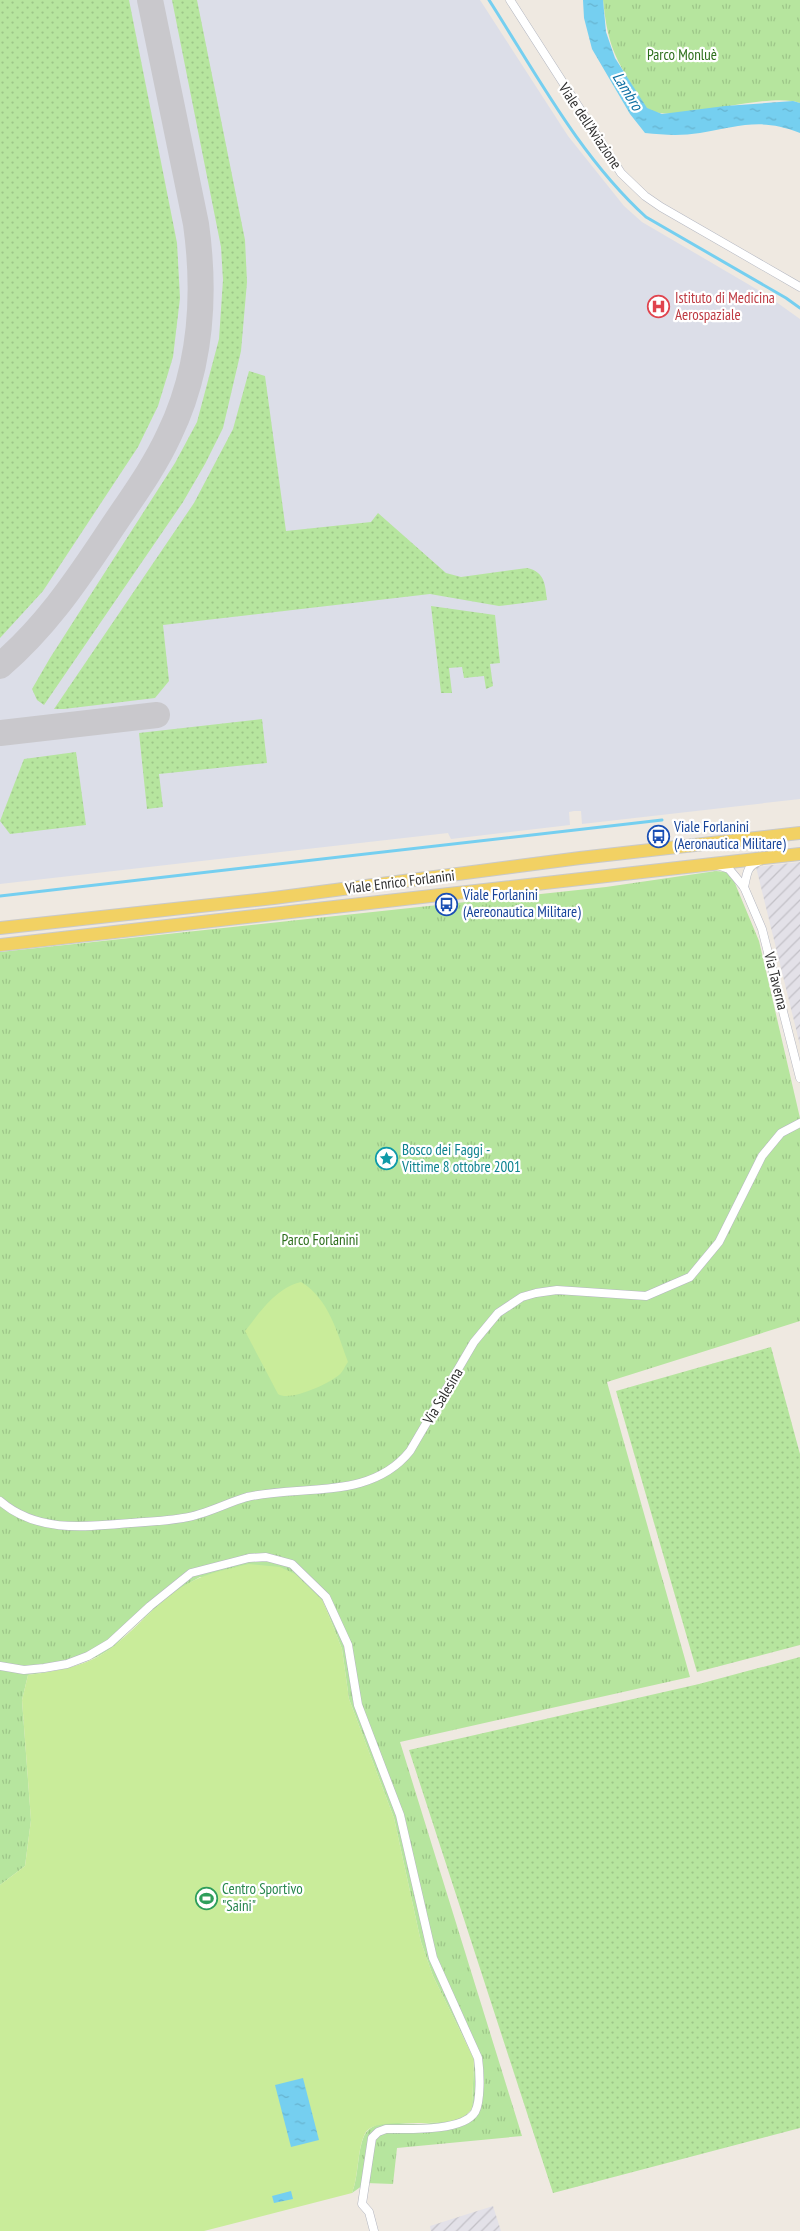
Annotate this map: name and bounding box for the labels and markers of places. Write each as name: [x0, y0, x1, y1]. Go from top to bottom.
place label: Istituto di Medicina Aerospaziale: [675, 288, 775, 324]
hospital icon: Istituto di Medicina Aerospaziale: [647, 295, 671, 319]
place label: Viale Forlanini (Aeronautica Militare): [673, 817, 786, 853]
bus stop icon: Viale Forlanini (Aeronautica Militare): [646, 824, 670, 848]
place label: Viale Forlanini (Aereonautica Militare): [462, 885, 581, 921]
bus stop icon: Viale Forlanini (Aereonautica Militare): [435, 892, 459, 916]
place label: Bosco dei Faggi - Vittime 8 ottobre 2001: [401, 1140, 521, 1176]
place icon: Bosco dei Faggi - Vittime 8 ottobre 2001: [374, 1147, 398, 1171]
place label: Centro Sportivo "Saini": [222, 1879, 303, 1915]
sports icon: Centro Sportivo "Saini": [194, 1886, 218, 1910]

